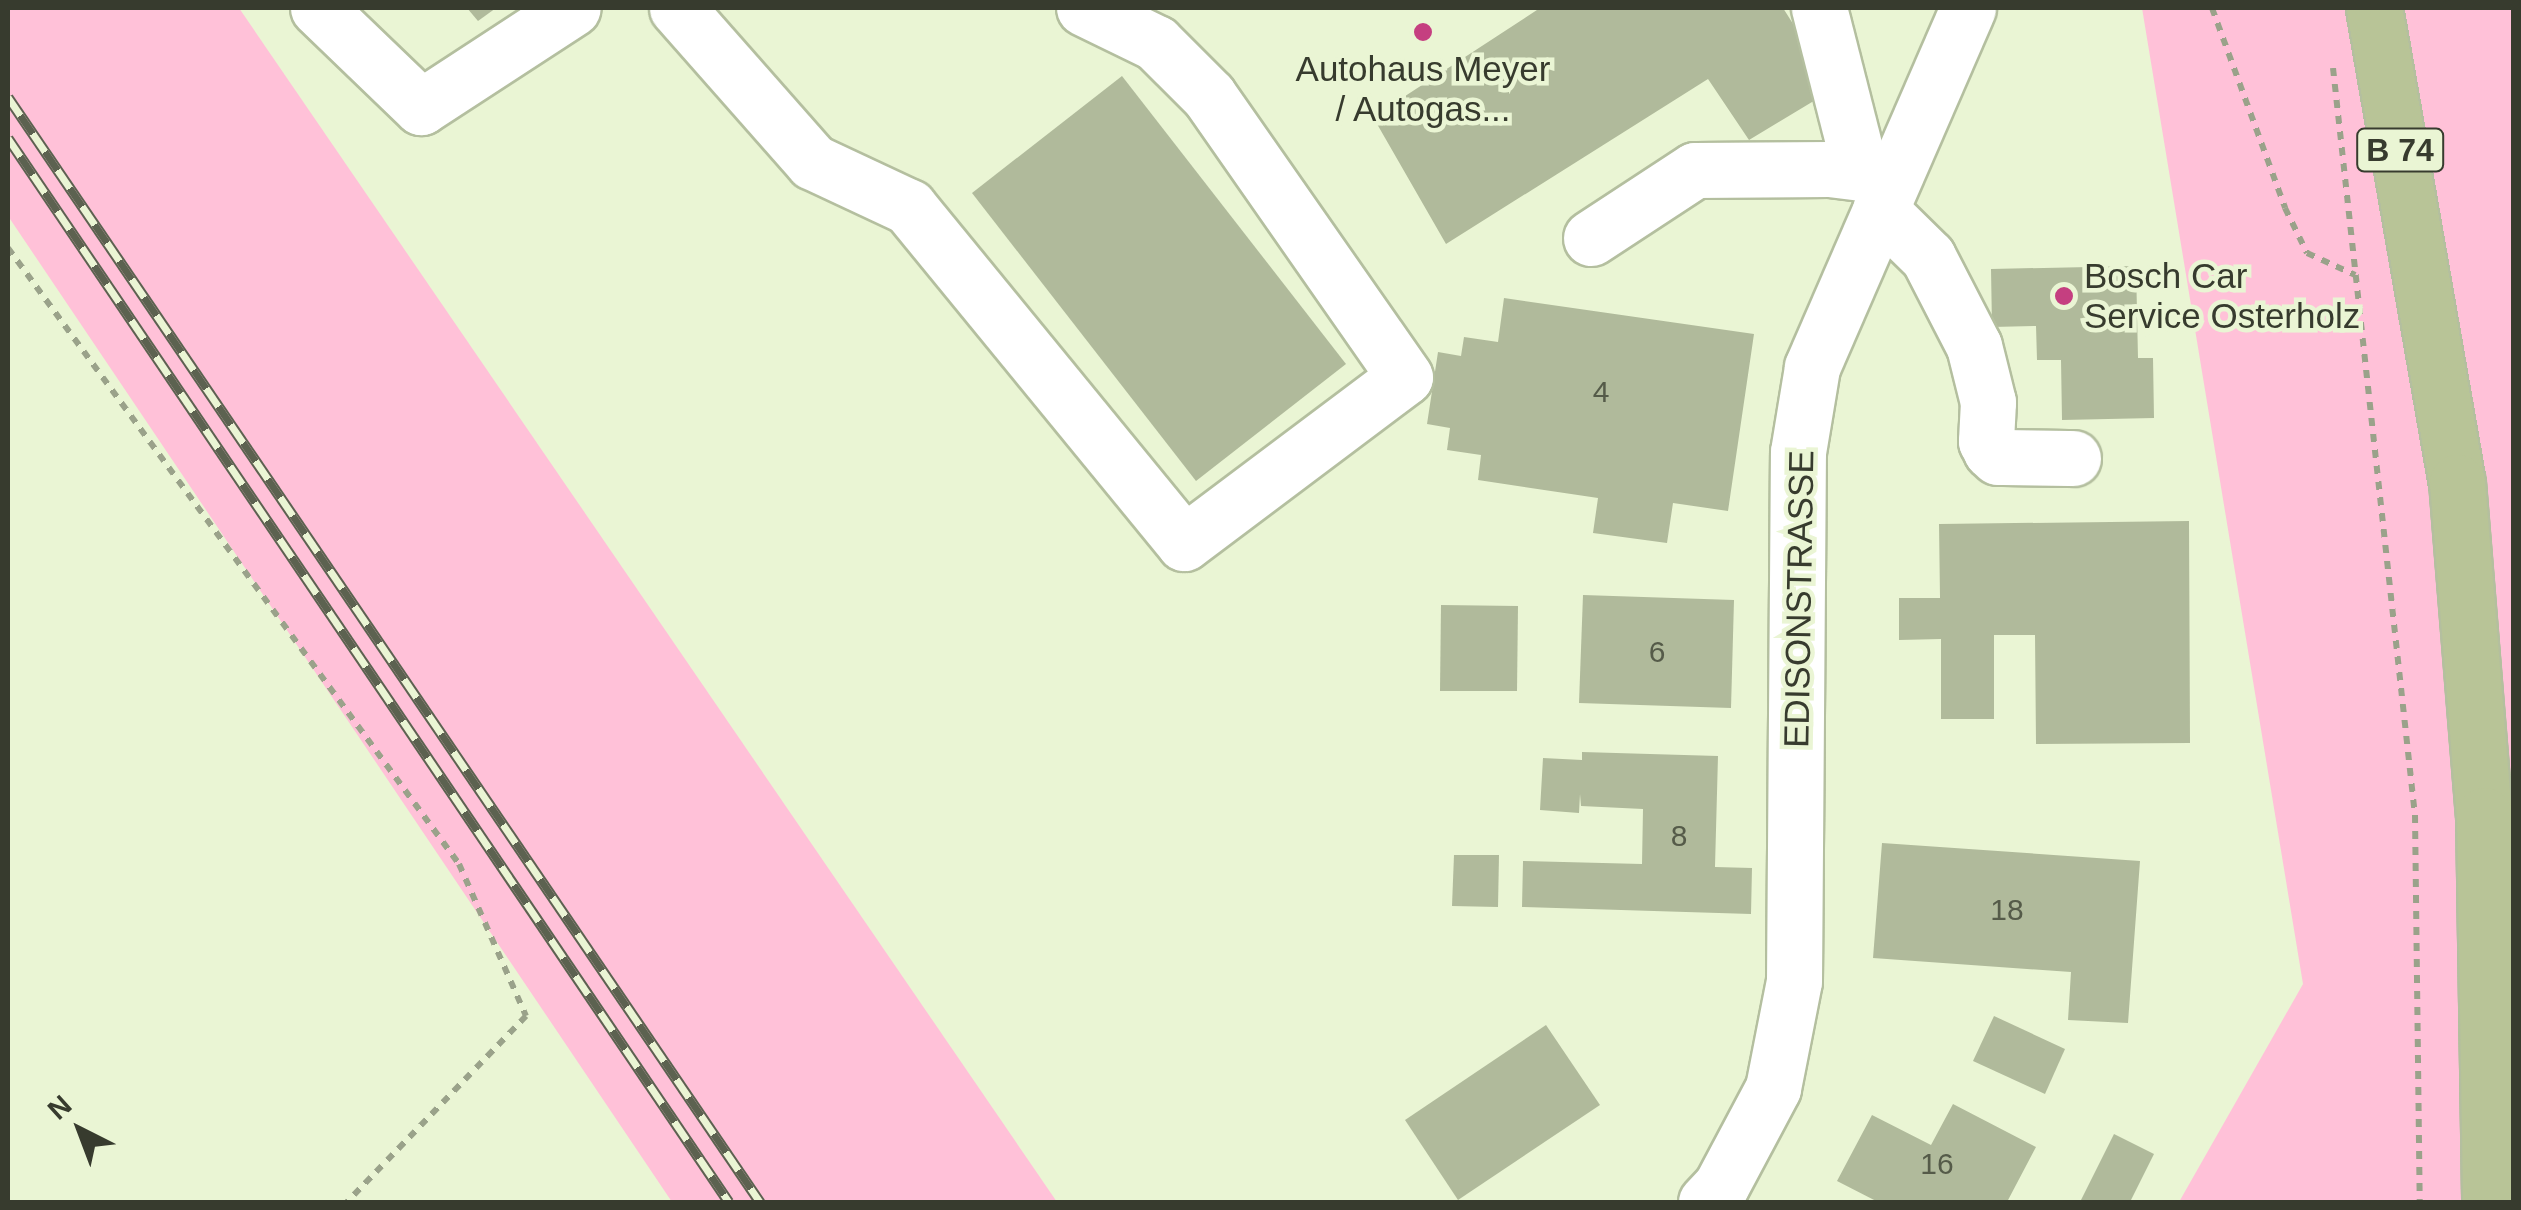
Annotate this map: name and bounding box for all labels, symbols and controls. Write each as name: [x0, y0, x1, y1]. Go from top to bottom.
marker: Autohaus Meyer / Autogas...: [1412, 21, 1434, 43]
place label: Autohaus Meyer / Autogas...: [1296, 48, 1550, 130]
road number: B 74: [2355, 123, 2445, 177]
place label: Bosch Car Service Osterholz: [2084, 255, 2360, 337]
marker: Bosch Car Service Osterholz: [2053, 285, 2075, 307]
house number: 4: [1593, 374, 1609, 410]
street label: EDISONSTRASSE: [1775, 450, 1823, 748]
house number: 6: [1649, 634, 1665, 670]
house number: 8: [1671, 818, 1687, 854]
house number: 18: [1990, 892, 2024, 928]
north arrow: [30, 1080, 130, 1180]
text: N: [42, 1089, 77, 1126]
house number: 16: [1920, 1146, 1954, 1182]

